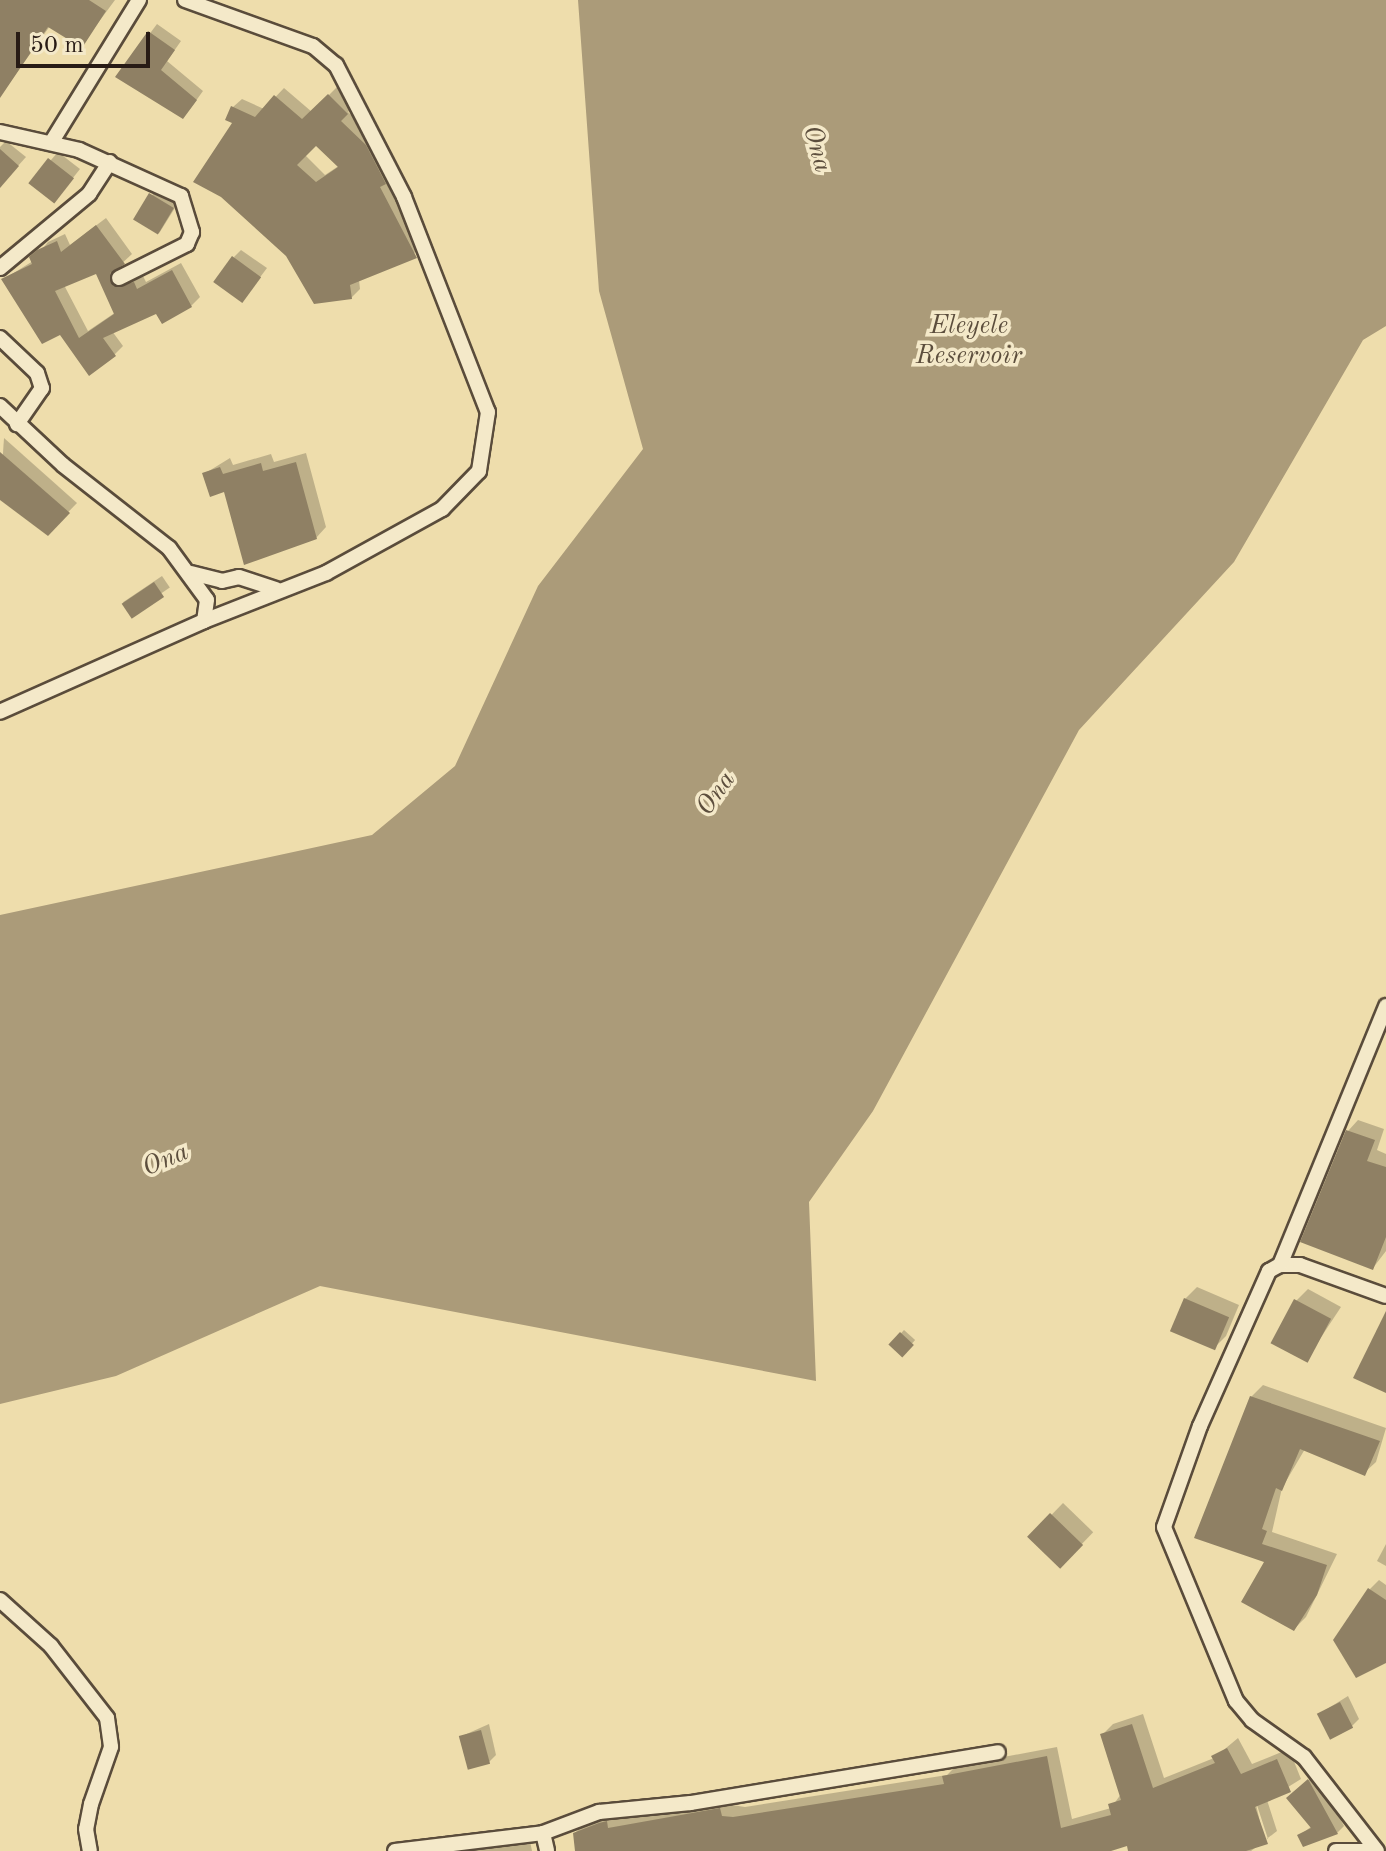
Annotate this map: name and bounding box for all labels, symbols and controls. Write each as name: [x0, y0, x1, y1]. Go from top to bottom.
scale bar: [20, 16, 154, 66]
text: 50 m: [30, 34, 84, 58]
water label: Ona: [795, 122, 837, 176]
water label: Eleyele Reservoir: [916, 311, 1022, 372]
water label: Ona: [690, 766, 744, 822]
water label: Ona: [138, 1137, 194, 1185]

